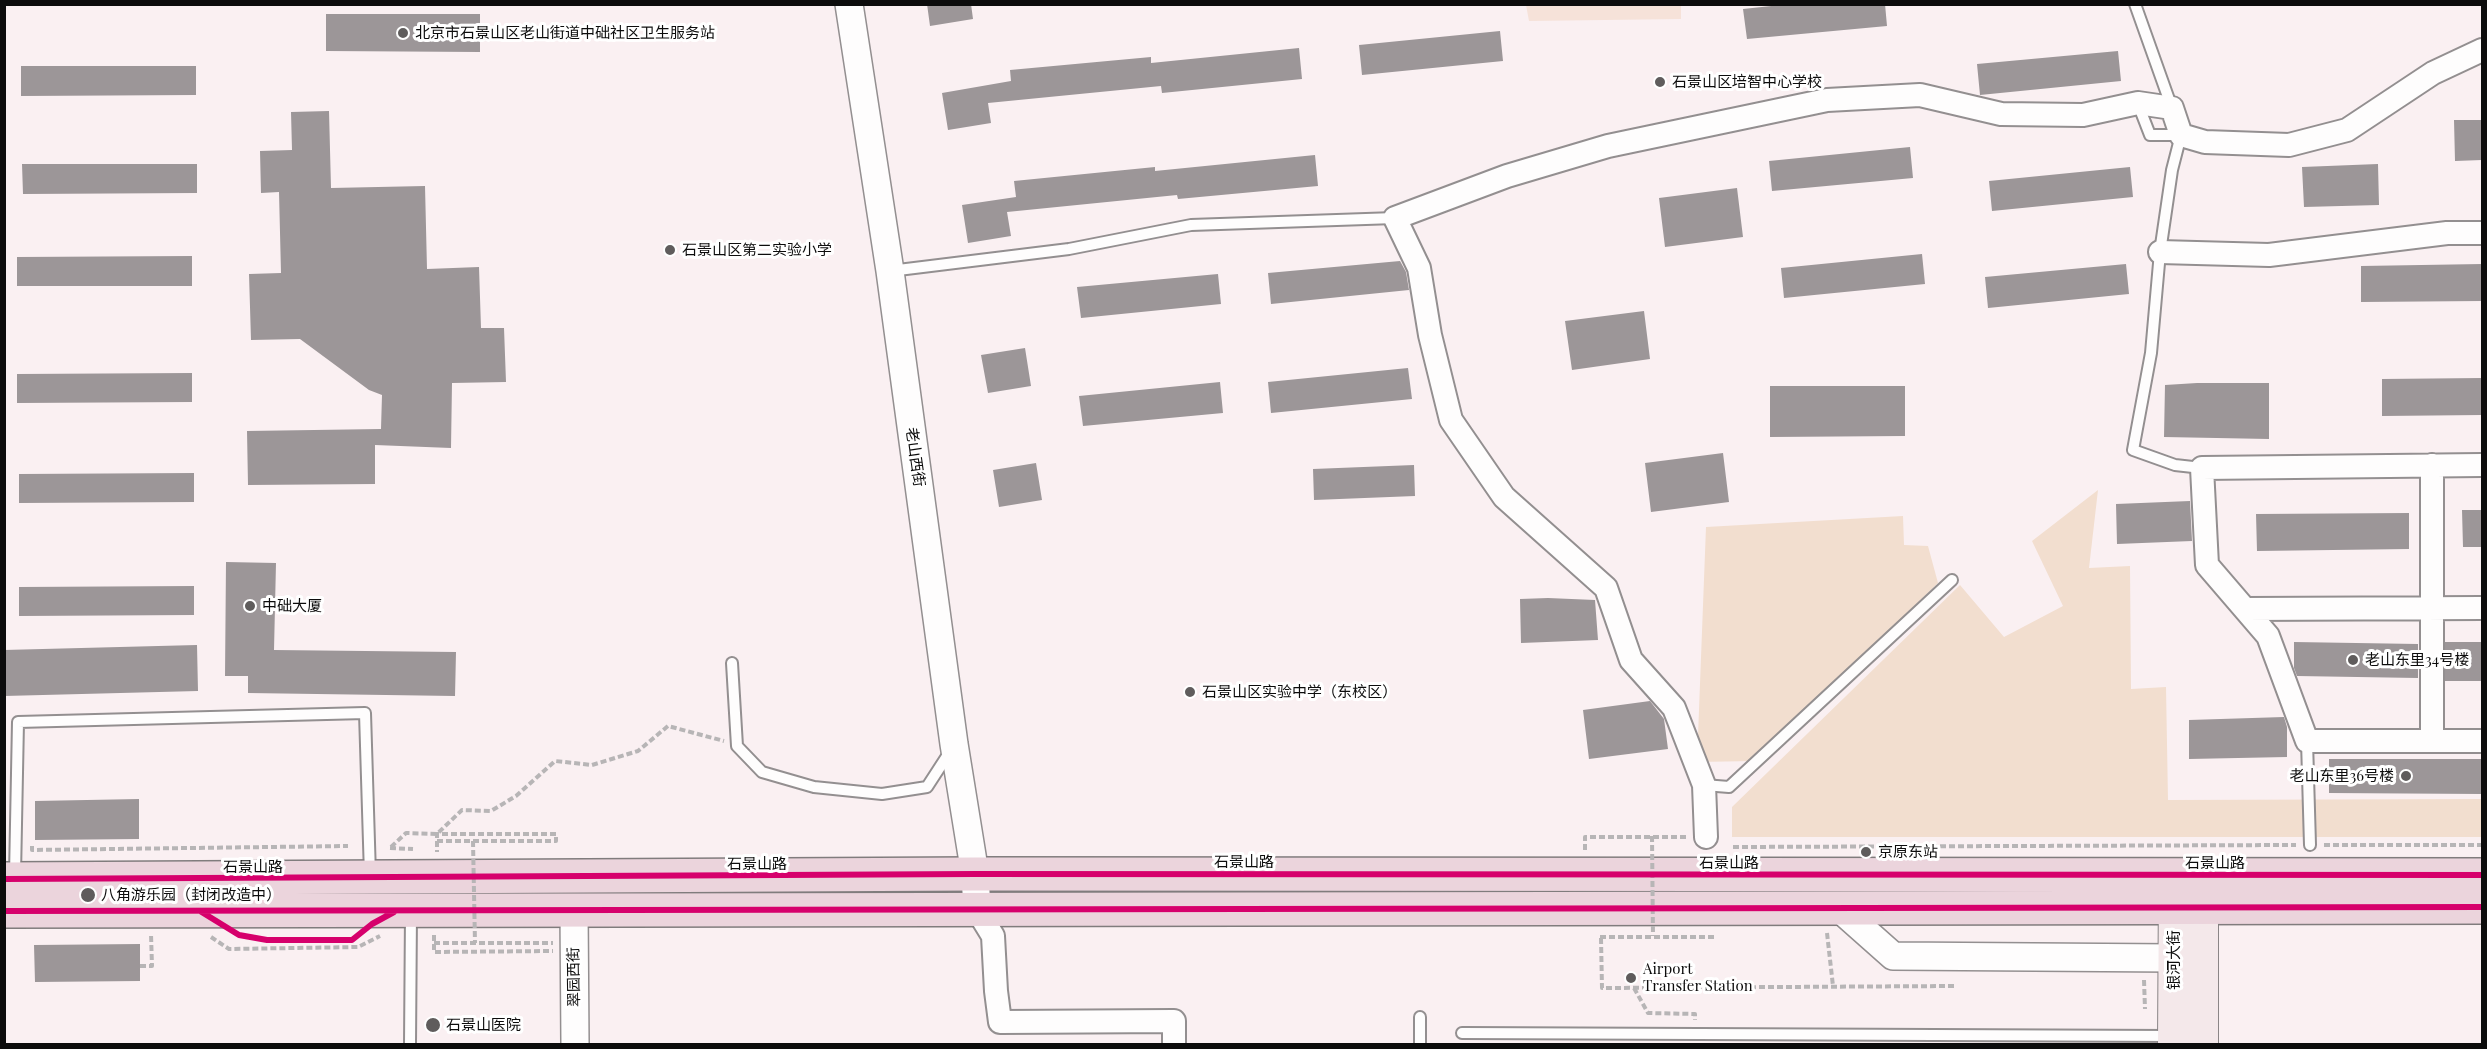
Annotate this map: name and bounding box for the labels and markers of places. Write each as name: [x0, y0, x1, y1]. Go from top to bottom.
place label: 北京市石景山区老山街道中础社区卫生服务站: [415, 24, 715, 42]
marker: 北京市石景山区老山街道中础社区卫生服务站: [396, 26, 410, 40]
place label: 石景山区培智中心学校: [1672, 73, 1822, 91]
marker: 石景山区培智中心学校: [1653, 75, 1667, 89]
place label: 石景山区第二实验小学: [682, 241, 832, 259]
marker: 石景山区第二实验小学: [663, 243, 677, 257]
place label: 中础大厦: [262, 597, 322, 615]
marker: 中础大厦: [243, 599, 257, 613]
place label: 老山东里34号楼: [2365, 651, 2469, 669]
marker: 老山东里34号楼: [2346, 653, 2360, 667]
place label: 石景山区实验中学（东校区）: [1202, 683, 1397, 701]
marker: 石景山区实验中学（东校区）: [1183, 685, 1197, 699]
place label: 老山东里36号楼: [2289, 767, 2394, 785]
marker: 老山东里36号楼: [2399, 769, 2413, 783]
place label: 京原东站: [1878, 843, 1938, 861]
marker: 京原东站: [1859, 845, 1873, 859]
marker: 八角游乐园（封闭改造中）: [79, 886, 97, 904]
place label: 八角游乐园（封闭改造中）: [101, 886, 281, 904]
place label: Airport Transfer Station: [1643, 960, 1753, 995]
marker: Airport Transfer Station: [1624, 971, 1638, 985]
marker: 石景山医院: [424, 1016, 442, 1034]
place label: 石景山医院: [446, 1016, 521, 1034]

